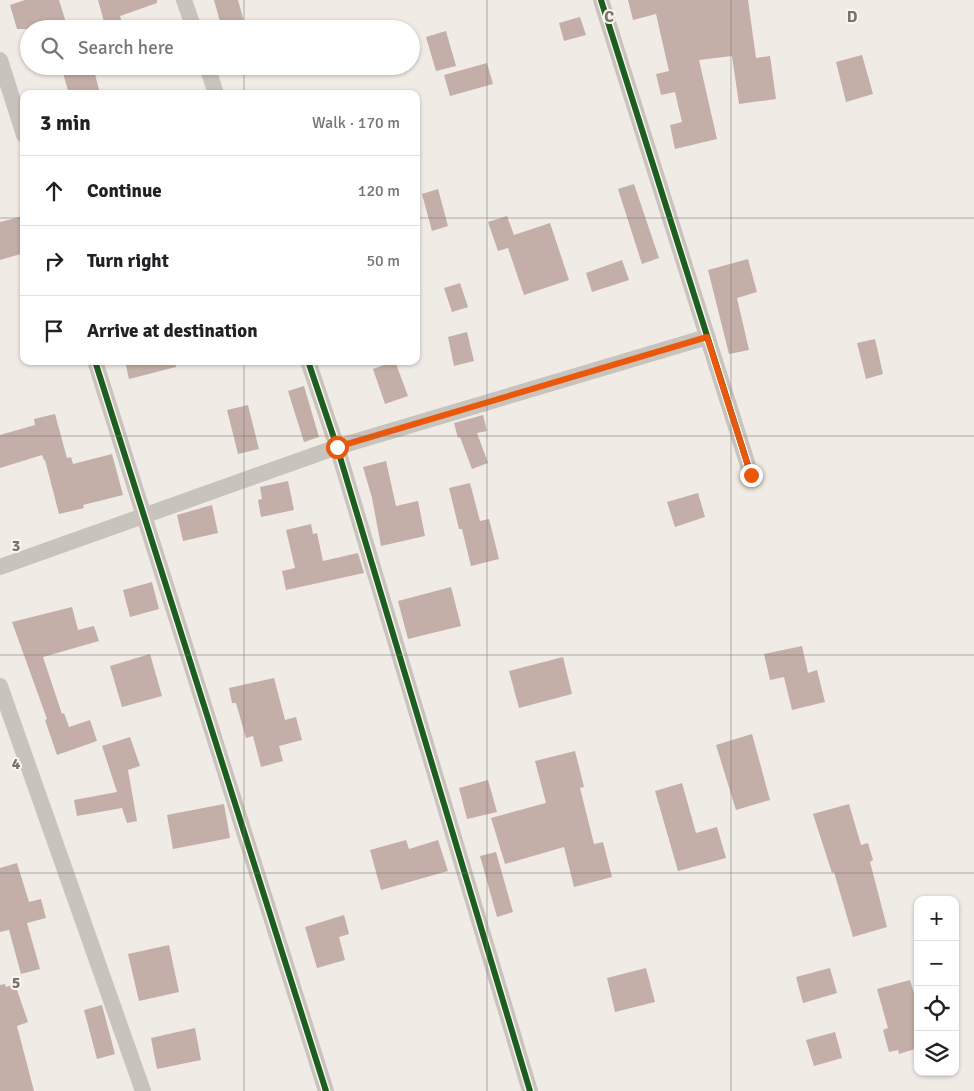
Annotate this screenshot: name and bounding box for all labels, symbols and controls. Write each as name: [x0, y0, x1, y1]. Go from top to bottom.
text: C: [604, 7, 614, 27]
text: D: [847, 7, 858, 27]
search box: [20, 20, 420, 75]
icon: search: [38, 34, 66, 62]
text: Search here: [78, 36, 174, 60]
text: 3 min: [40, 110, 91, 136]
text: Walk · 170 m: [312, 113, 400, 133]
icon: ahead: [40, 177, 68, 205]
text: Continue: [87, 179, 162, 203]
text: 120 m: [358, 181, 400, 201]
icon: right: [40, 247, 68, 275]
text: Turn right: [87, 249, 169, 273]
text: 50 m: [366, 251, 400, 271]
icon: arrive: [40, 317, 68, 345]
text: Arrive at destination: [87, 319, 258, 343]
route start: [326, 436, 349, 459]
route end: [740, 464, 763, 487]
text: 3: [12, 536, 20, 556]
text: 4: [12, 754, 21, 774]
map controls: [914, 896, 959, 1076]
button: +: [914, 896, 959, 941]
button: −: [914, 941, 959, 986]
text: 5: [12, 973, 20, 993]
button: locate: [914, 986, 959, 1031]
button: layers: [914, 1031, 959, 1076]

